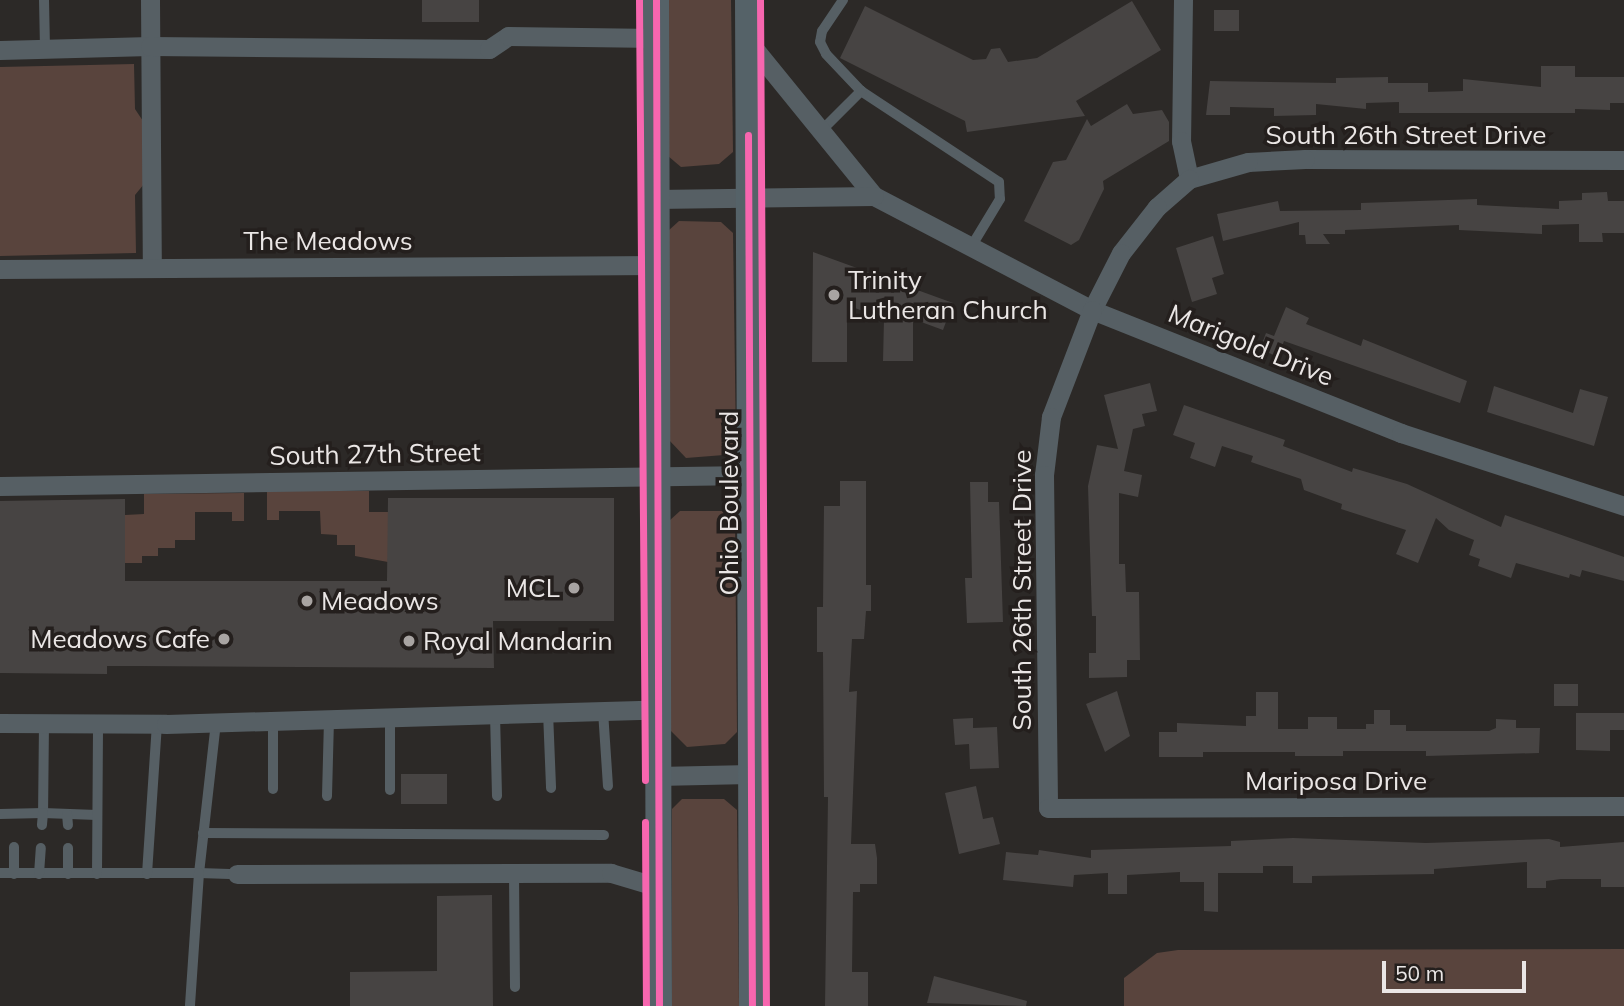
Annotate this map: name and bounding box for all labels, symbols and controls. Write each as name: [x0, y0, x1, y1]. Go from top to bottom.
street label: South 26th Street Drive: [1266, 119, 1546, 151]
street label: The Meadows: [243, 225, 413, 257]
place label: Trinity Lutheran Church: [848, 264, 1048, 326]
marker: Trinity Lutheran Church: [826, 287, 842, 303]
street label: Marigold Drive: [1164, 298, 1338, 392]
street label: Ohio Boulevard: [713, 411, 745, 595]
street label: South 27th Street: [269, 437, 481, 471]
street label: South 26th Street Drive: [1006, 450, 1038, 730]
place label: MCL: [506, 572, 560, 604]
marker: MCL: [566, 580, 582, 596]
place label: Meadows: [321, 585, 439, 617]
marker: Meadows: [299, 593, 315, 609]
place label: Meadows Cafe: [30, 623, 210, 655]
place label: Royal Mandarin: [423, 625, 613, 657]
marker: Meadows Cafe: [216, 631, 232, 647]
marker: Royal Mandarin: [401, 633, 417, 649]
street label: Mariposa Drive: [1245, 765, 1427, 797]
scale bar: [1386, 946, 1530, 990]
text: 50 m: [1395, 960, 1444, 986]

